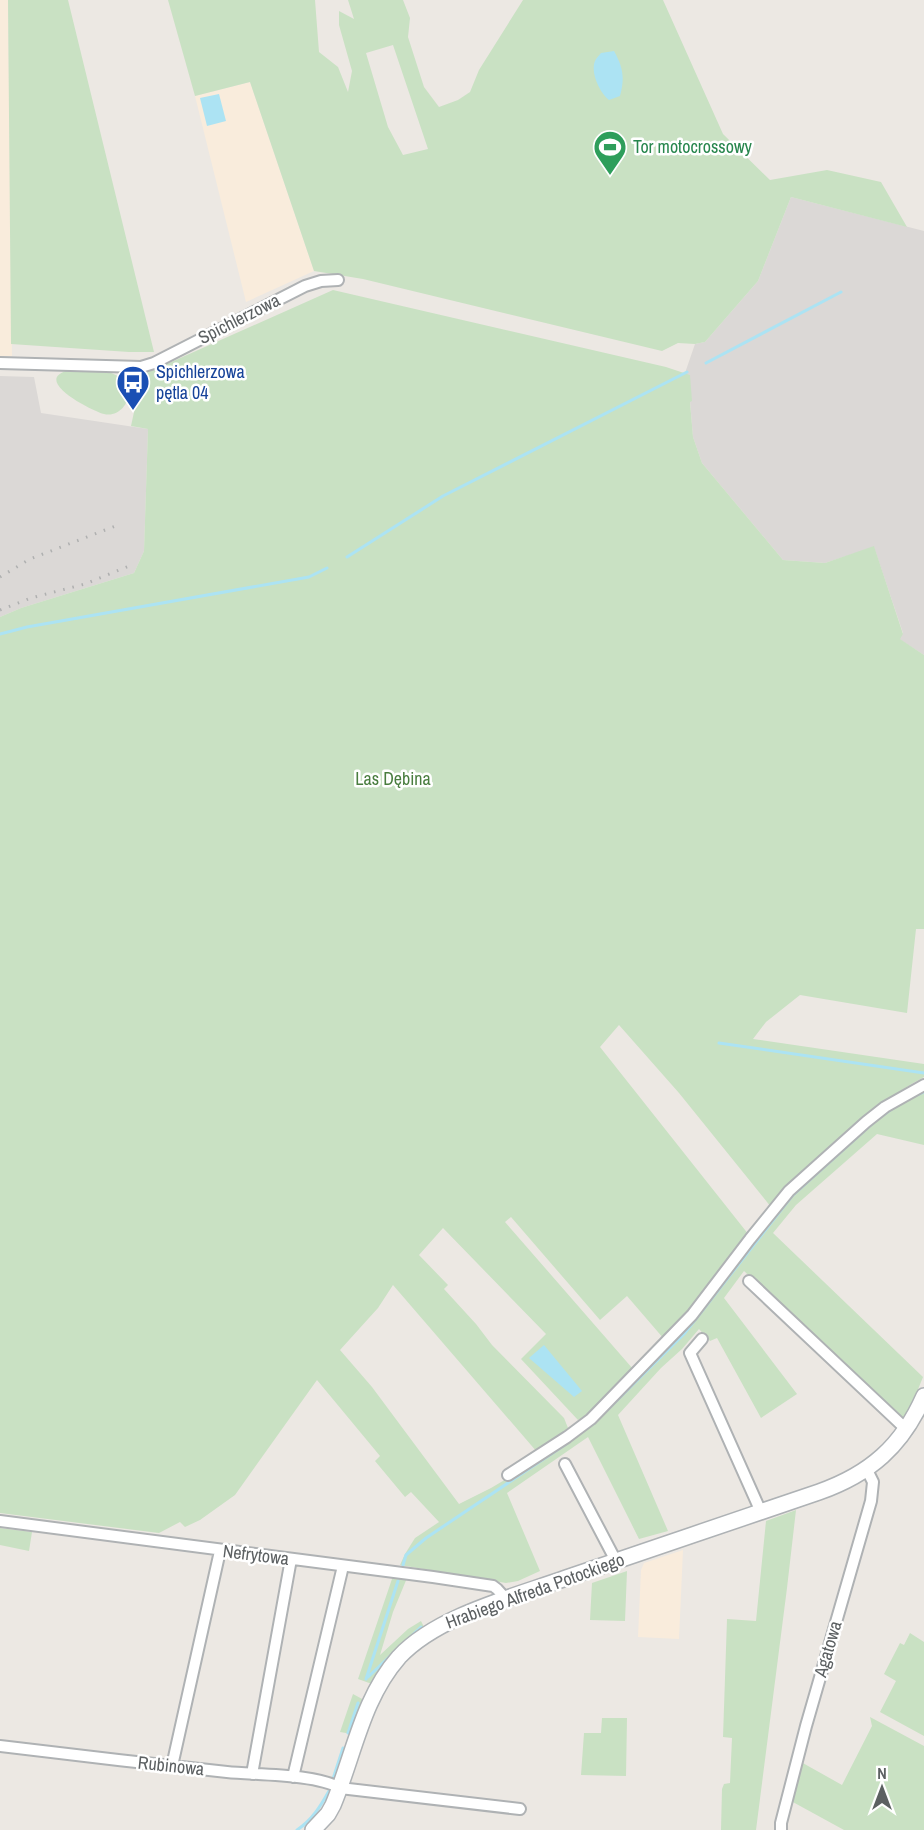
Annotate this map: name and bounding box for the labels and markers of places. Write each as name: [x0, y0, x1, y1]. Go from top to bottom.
sports icon: Tor motocrossowy: [592, 129, 628, 176]
place label: Tor motocrossowy: [633, 134, 753, 159]
place label: Spichlerzowa pętla 04: [156, 359, 245, 405]
bus stop icon: Spichlerzowa pętla 04: [115, 364, 151, 411]

